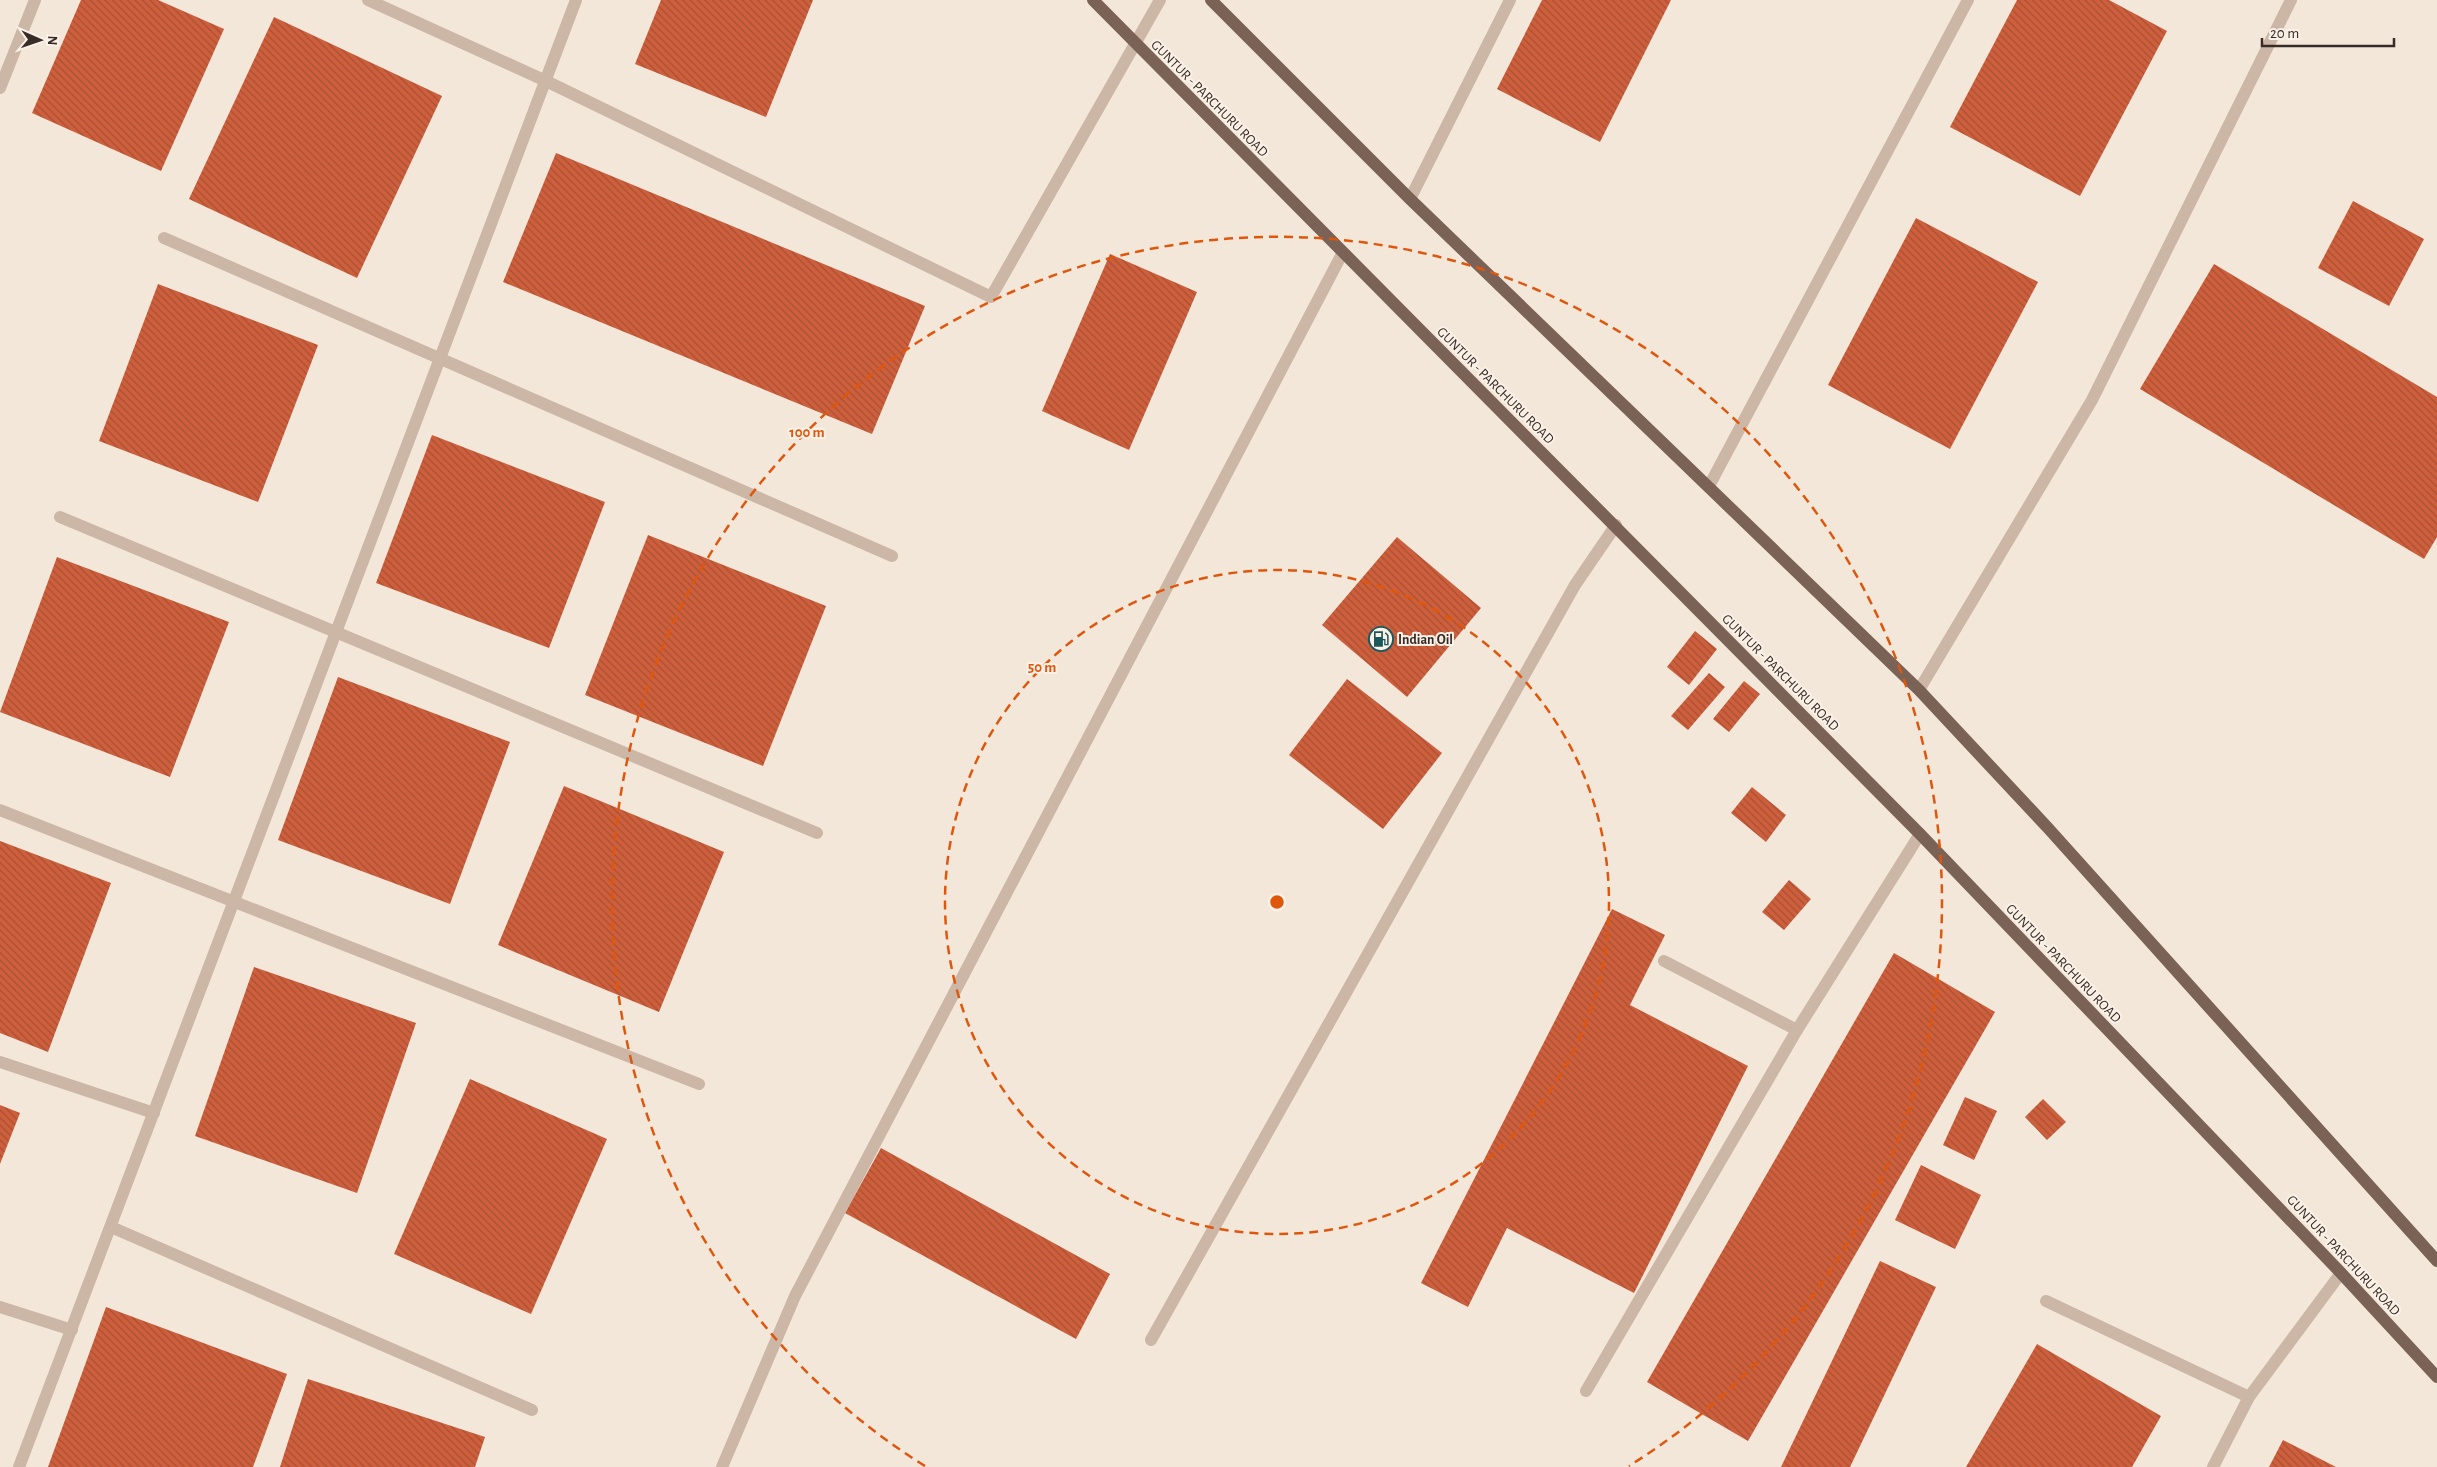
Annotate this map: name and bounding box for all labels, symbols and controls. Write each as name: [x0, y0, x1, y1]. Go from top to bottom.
north arrow: [15, 15, 65, 65]
scale bar: [2262, 15, 2394, 47]
text: 20 m: [2270, 26, 2299, 41]
text: N: [45, 35, 59, 46]
street label: GUNTUR - PARCHURU ROAD: [1148, 38, 1270, 160]
street label: GUNTUR - PARCHURU ROAD: [1434, 325, 1556, 447]
text: 100 m: [789, 425, 825, 440]
street label: GUNTUR - PARCHURU ROAD: [1719, 612, 1841, 734]
fuel station icon: Indian Oil: [1368, 626, 1394, 652]
place label: Indian Oil: [1398, 633, 1453, 647]
text: 50 m: [1028, 660, 1056, 675]
centre of rings: [1268, 893, 1286, 911]
street label: GUNTUR - PARCHURU ROAD: [2003, 902, 2123, 1026]
street label: GUNTUR - PARCHURU ROAD: [2284, 1193, 2403, 1319]

